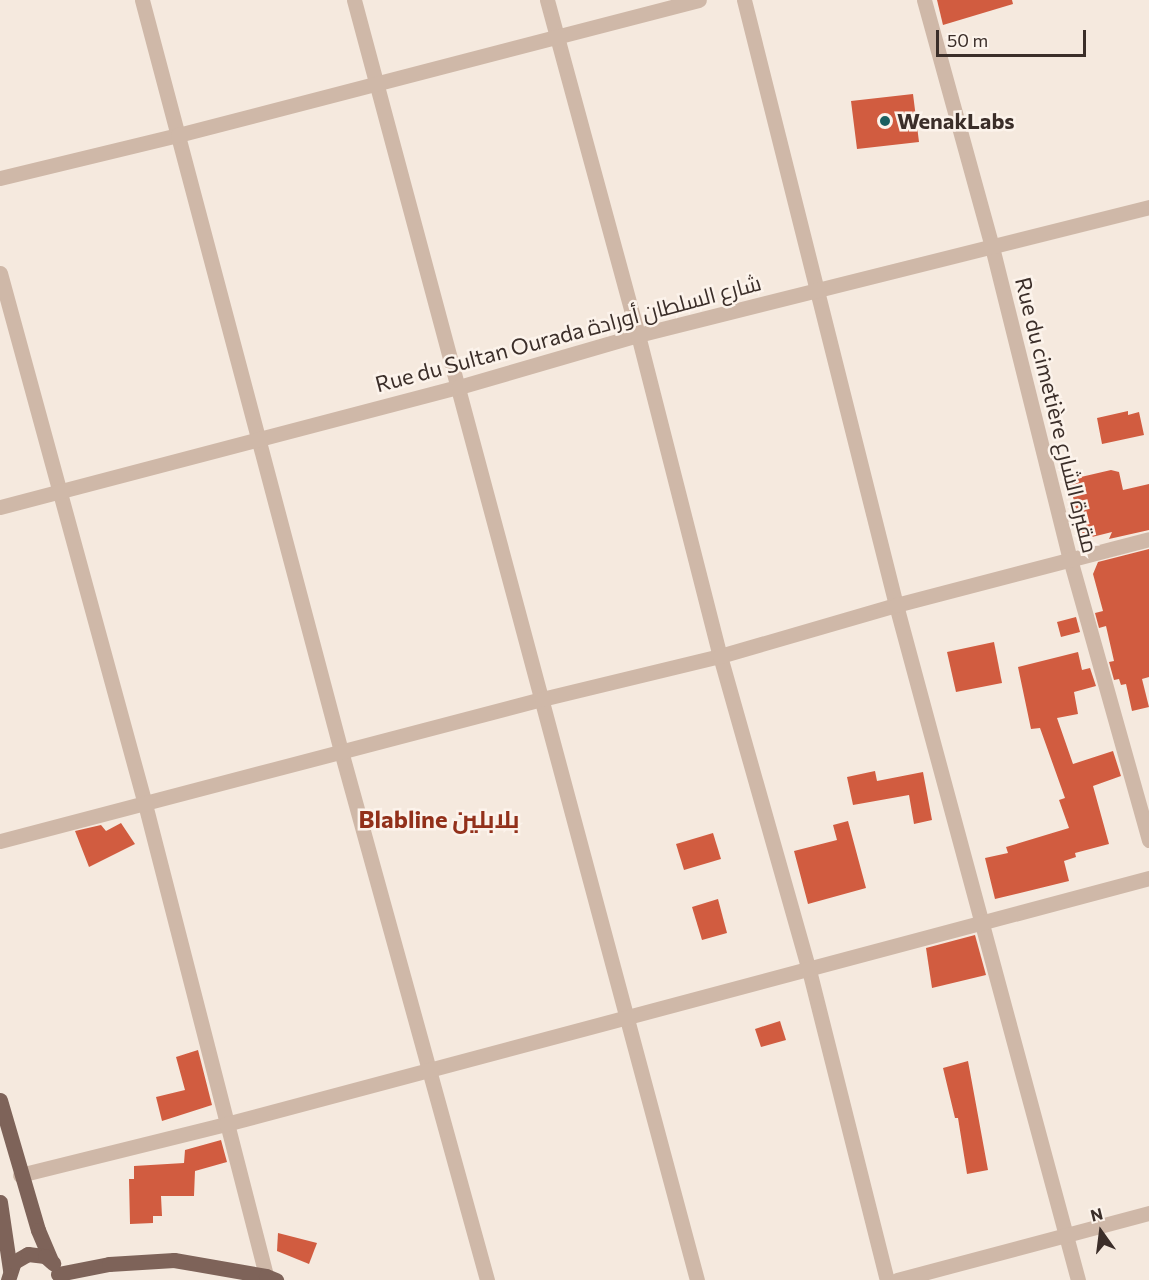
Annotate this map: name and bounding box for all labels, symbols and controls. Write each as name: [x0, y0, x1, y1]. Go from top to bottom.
scale bar: [939, 18, 1089, 56]
text: 50 m: [947, 29, 988, 51]
place label: WenakLabs: [897, 108, 1014, 134]
marker: WenakLabs: [878, 114, 892, 128]
street label: Rue du Sultan Ourada شارع السلطان أورادة: [372, 269, 764, 397]
street label: Rue du cimetière مقبرة الشارع: [1010, 274, 1104, 556]
district label: Blabline بلابلين: [359, 805, 519, 833]
north arrow: [1071, 1202, 1131, 1262]
text: N: [1088, 1203, 1105, 1225]

